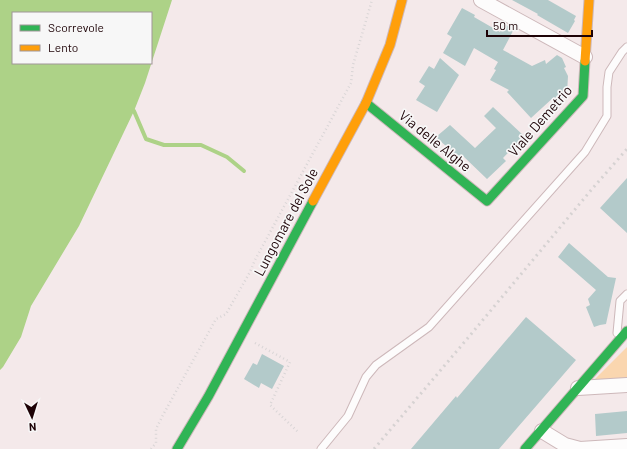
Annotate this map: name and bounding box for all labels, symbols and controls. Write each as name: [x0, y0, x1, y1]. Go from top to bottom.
legend: [12, 12, 152, 64]
scale bar: [487, 12, 592, 38]
text: 50 m: [493, 18, 518, 32]
text: Scorrevole: [48, 20, 104, 34]
text: Lento: [48, 40, 78, 54]
street label: Viale Demetrio: [504, 82, 575, 160]
street label: Via delle Alghe: [396, 106, 475, 175]
street label: Lungomare del Sole: [250, 165, 321, 279]
north arrow: [12, 397, 52, 437]
text: N: [29, 421, 37, 434]

